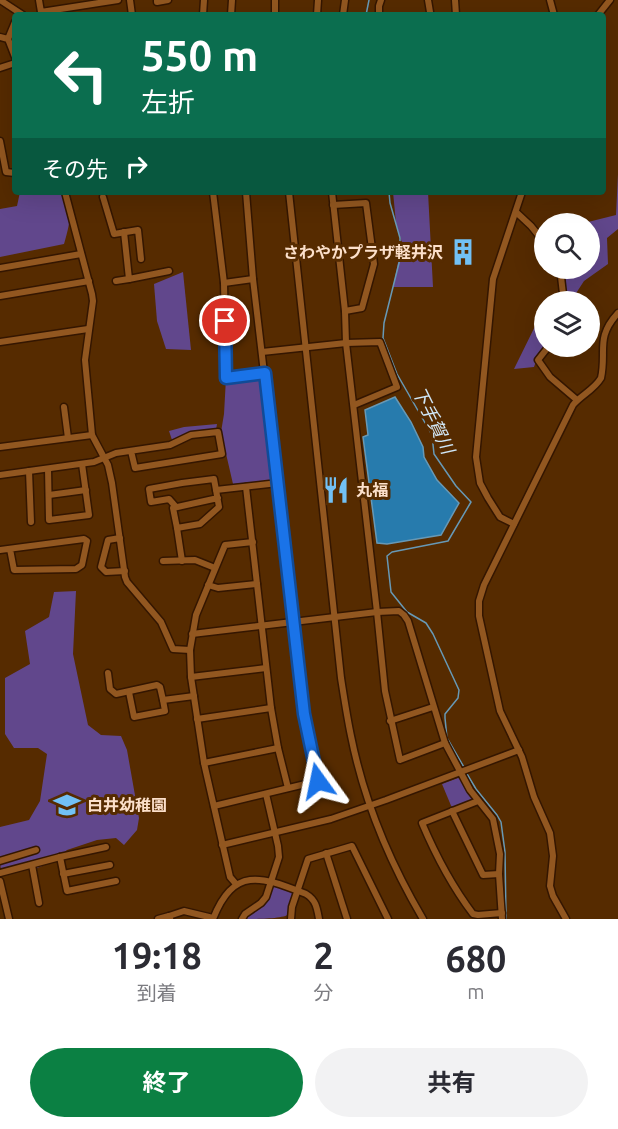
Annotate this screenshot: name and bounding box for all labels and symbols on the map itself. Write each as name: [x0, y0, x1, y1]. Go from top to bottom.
building icon: さわやかプラザ軽井沢: [448, 237, 478, 267]
place label: さわやかプラザ軽井沢: [283, 243, 443, 261]
pin: [199, 295, 250, 346]
water label: 下手賀川: [409, 383, 460, 459]
restaurant icon: 丸福: [321, 475, 351, 505]
place label: 丸福: [356, 481, 388, 499]
position arrow: [286, 749, 350, 813]
school or university icon: 白井幼稚園: [52, 790, 82, 820]
place label: 白井幼稚園: [87, 796, 167, 814]

